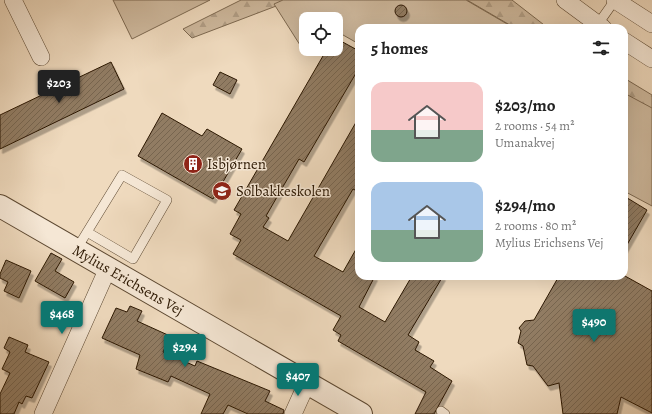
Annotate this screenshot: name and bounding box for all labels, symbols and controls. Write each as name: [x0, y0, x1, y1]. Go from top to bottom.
map controls: [299, 12, 343, 56]
button: locate: [299, 12, 343, 56]
text: 5 homes: [371, 37, 428, 60]
icon: filters: [590, 37, 612, 59]
pin: $203: [35, 70, 83, 104]
text: $203: [47, 74, 71, 91]
text: $203/mo: [495, 94, 556, 117]
icon: home: [403, 98, 451, 146]
text: 2 rooms · 54 m²: [495, 117, 574, 134]
text: Umanakvej: [495, 134, 555, 151]
building icon: Isbjørnen: [182, 153, 204, 175]
place label: Isbjørnen: [207, 154, 266, 174]
school or university icon: Solbakkeskolen: [211, 180, 233, 202]
place label: Solbakkeskolen: [236, 181, 330, 201]
text: $294/mo: [495, 194, 556, 217]
icon: home: [403, 198, 451, 246]
text: 2 rooms · 80 m²: [495, 217, 576, 234]
text: Mylius Erichsens Vej: [495, 234, 604, 251]
street label: Mylius Erichsens Vej: [69, 240, 187, 320]
pin: $468: [38, 301, 86, 335]
text: $468: [50, 305, 74, 322]
pin: $490: [570, 309, 618, 343]
text: $490: [582, 313, 606, 330]
pin: $294: [161, 334, 209, 368]
text: $294: [173, 338, 197, 355]
pin: $407: [274, 363, 322, 397]
text: $407: [286, 367, 310, 384]

